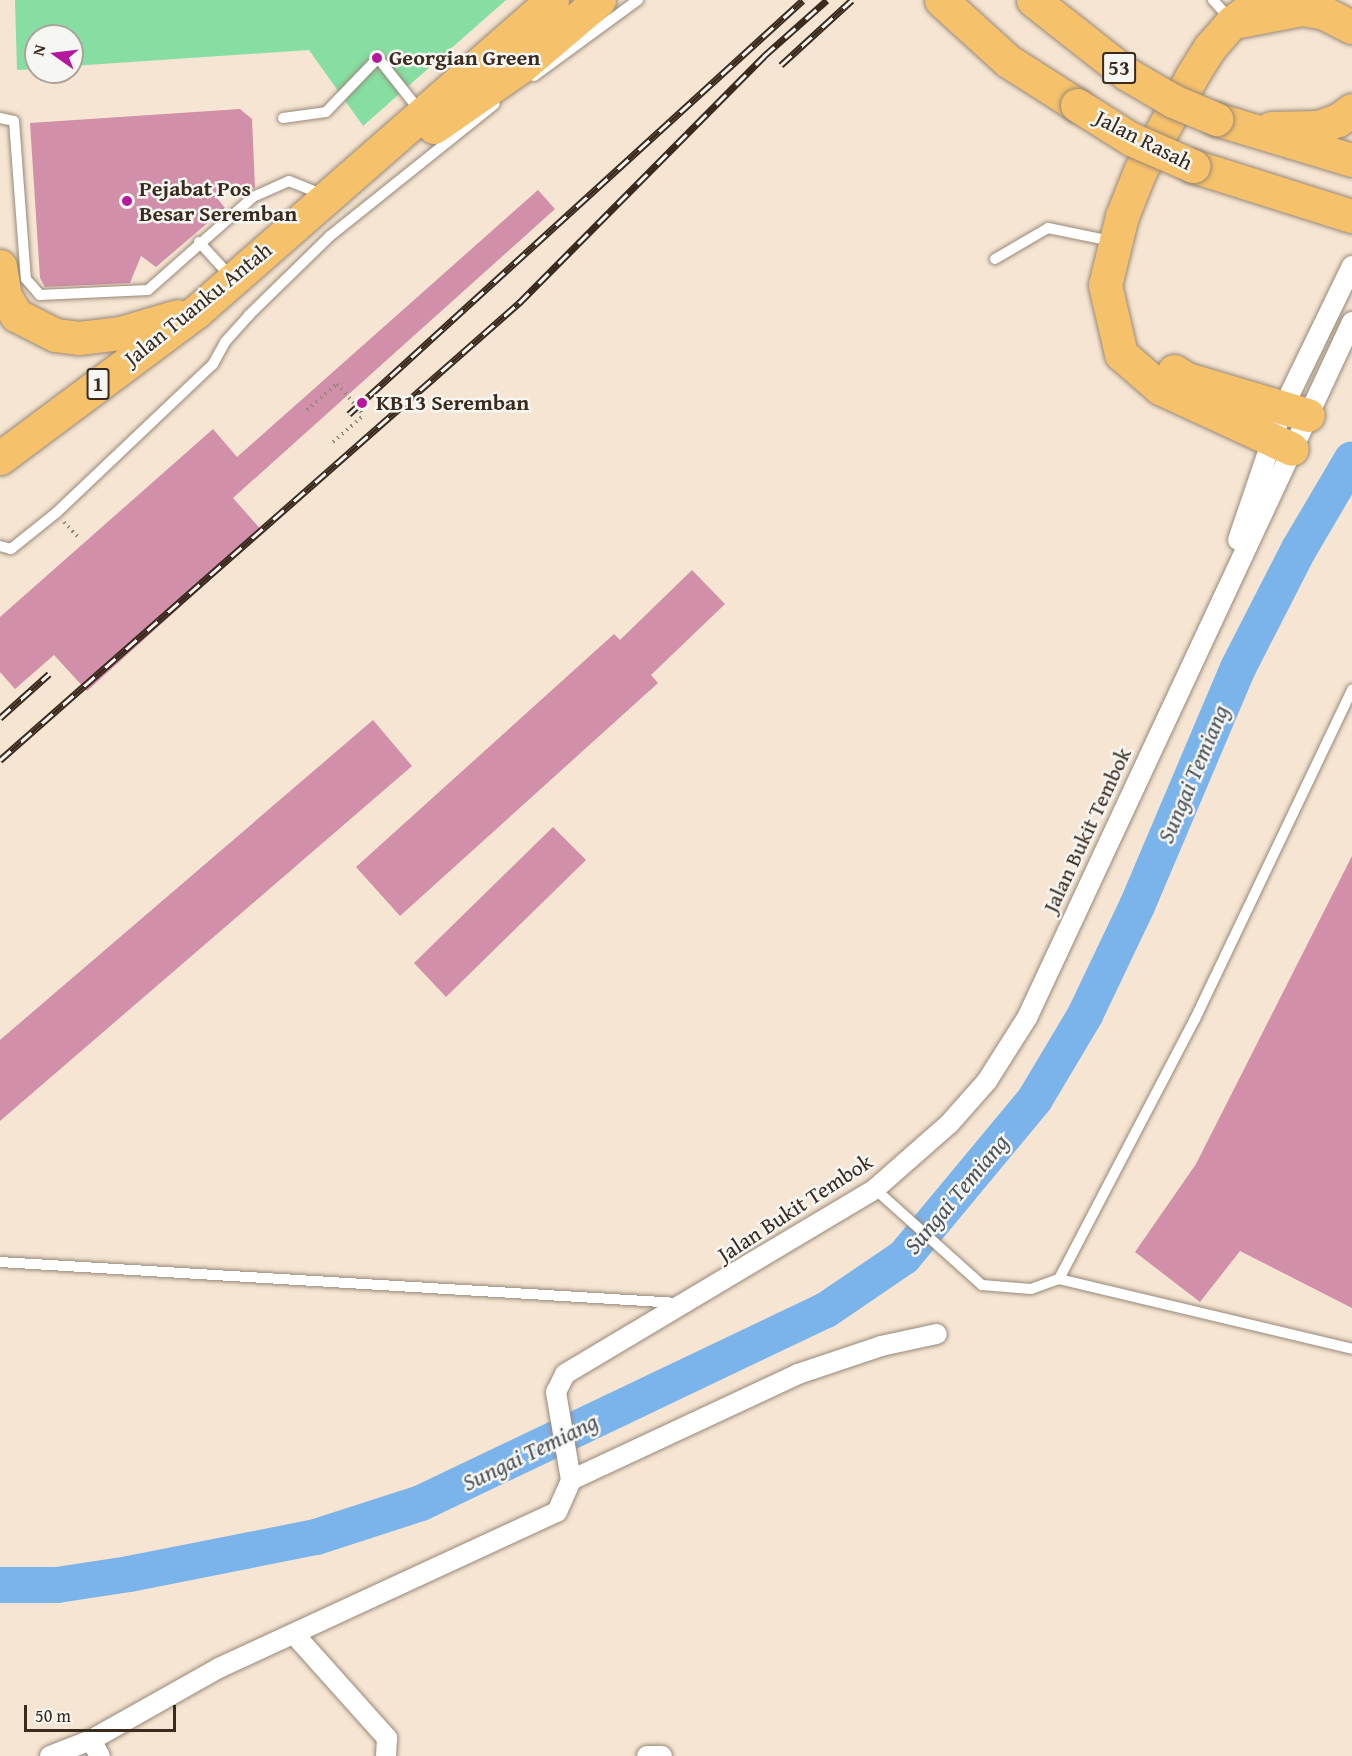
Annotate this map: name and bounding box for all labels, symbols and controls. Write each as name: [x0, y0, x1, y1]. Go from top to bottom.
north arrow: [24, 24, 84, 84]
text: N: [26, 42, 51, 58]
place label: Georgian Green: [389, 45, 540, 71]
road number: 53: [1101, 50, 1137, 86]
marker: Georgian Green: [370, 51, 384, 65]
street label: Jalan Rasah: [1091, 104, 1197, 176]
place label: Pejabat Pos Besar Seremban: [139, 175, 297, 226]
marker: Pejabat Pos Besar Seremban: [120, 194, 134, 208]
street label: Jalan Tuanku Antah: [119, 236, 277, 372]
road number: 1: [86, 366, 110, 402]
place label: KB13 Seremban: [376, 390, 529, 416]
marker: KB13 Seremban: [353, 394, 371, 412]
water label: Sungai Temiang: [1151, 701, 1235, 847]
street label: Jalan Bukit Tembok: [1037, 743, 1137, 917]
water label: Sungai Temiang: [898, 1128, 1014, 1260]
street label: Jalan Bukit Tembok: [713, 1148, 877, 1268]
water label: Sungai Temiang: [457, 1407, 603, 1497]
scale bar: [27, 1693, 178, 1731]
text: 50 m: [35, 1702, 71, 1729]

